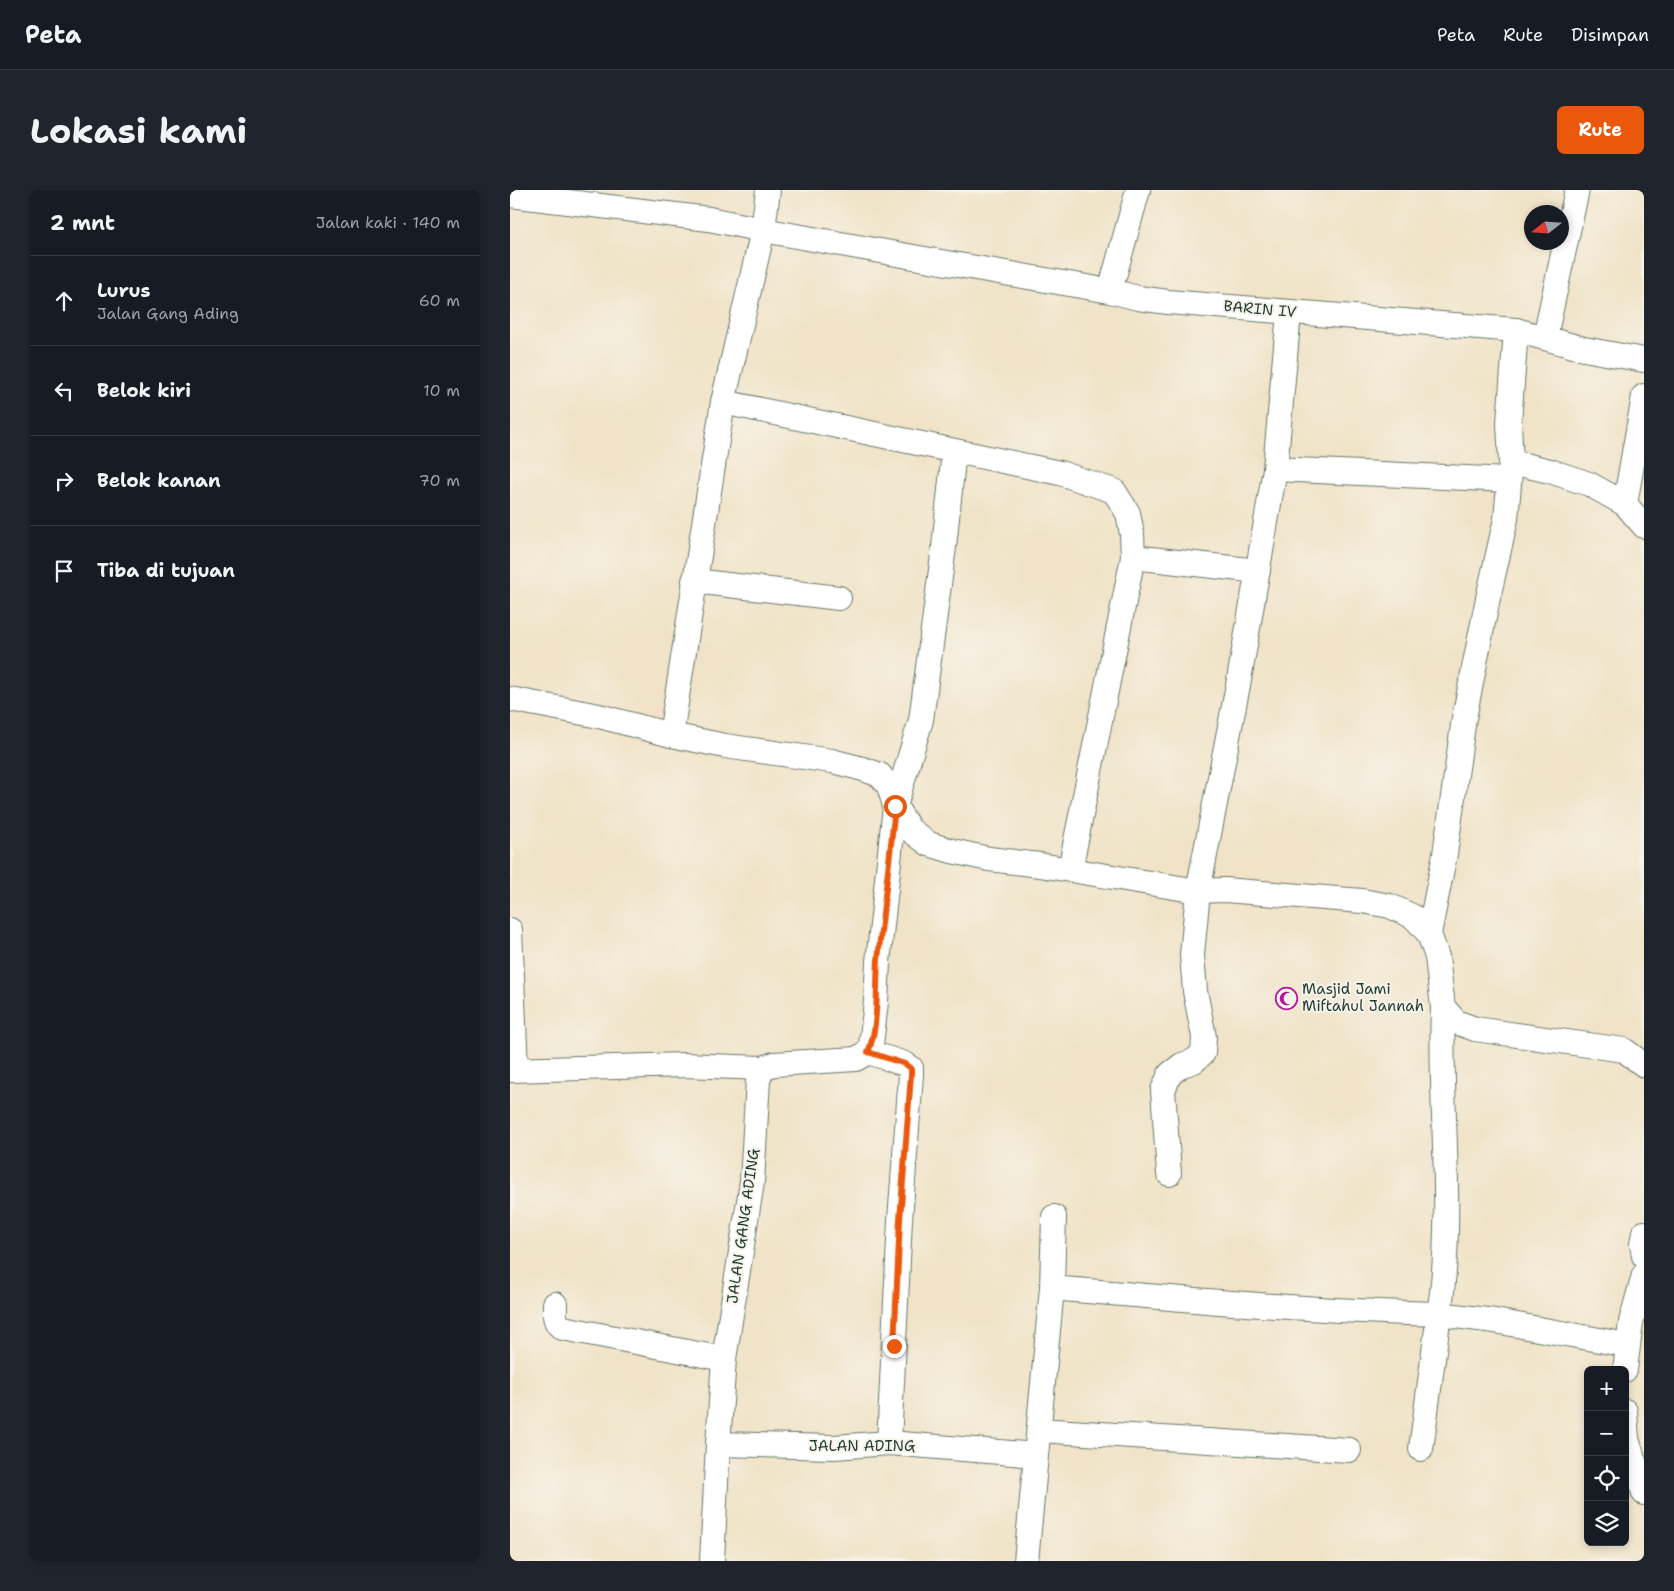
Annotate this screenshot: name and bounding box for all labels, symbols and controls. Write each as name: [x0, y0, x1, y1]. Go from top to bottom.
text: Peta: [25, 19, 81, 51]
text: Peta: [1437, 23, 1475, 47]
text: Rute: [1503, 23, 1543, 47]
text: Disimpan: [1571, 23, 1649, 47]
button: Rute: [1557, 106, 1644, 154]
text: Lokasi kami: [30, 107, 247, 154]
north arrow: [1524, 205, 1569, 250]
text: 2 mnt: [50, 209, 115, 237]
text: Jalan kaki · 140 m: [316, 212, 460, 233]
text: Lurus: [97, 278, 151, 303]
icon: ahead: [50, 287, 78, 315]
text: 60 m: [419, 290, 460, 311]
street label: BARIN IV: [1223, 296, 1297, 322]
text: Jalan Gang Ading: [97, 303, 239, 324]
icon: left: [50, 377, 78, 405]
text: Belok kiri: [97, 378, 191, 403]
text: 10 m: [423, 380, 460, 401]
icon: right: [50, 467, 78, 495]
text: Belok kanan: [97, 468, 221, 493]
text: 70 m: [419, 470, 460, 491]
icon: arrive: [50, 557, 78, 585]
text: Tiba di tujuan: [97, 558, 235, 583]
route start: [884, 795, 907, 818]
place label: Masjid Jami Miftahul Jannah: [1302, 979, 1424, 1016]
mosque icon: Masjid Jami Miftahul Jannah: [1274, 986, 1298, 1010]
street label: JALAN GANG ADING: [722, 1147, 764, 1305]
route end: [883, 1335, 906, 1358]
map controls: [1584, 1366, 1629, 1546]
button: +: [1584, 1366, 1629, 1411]
button: −: [1584, 1411, 1629, 1456]
street label: JALAN ADING: [809, 1436, 915, 1456]
button: locate: [1584, 1456, 1629, 1501]
button: layers: [1584, 1501, 1629, 1546]

